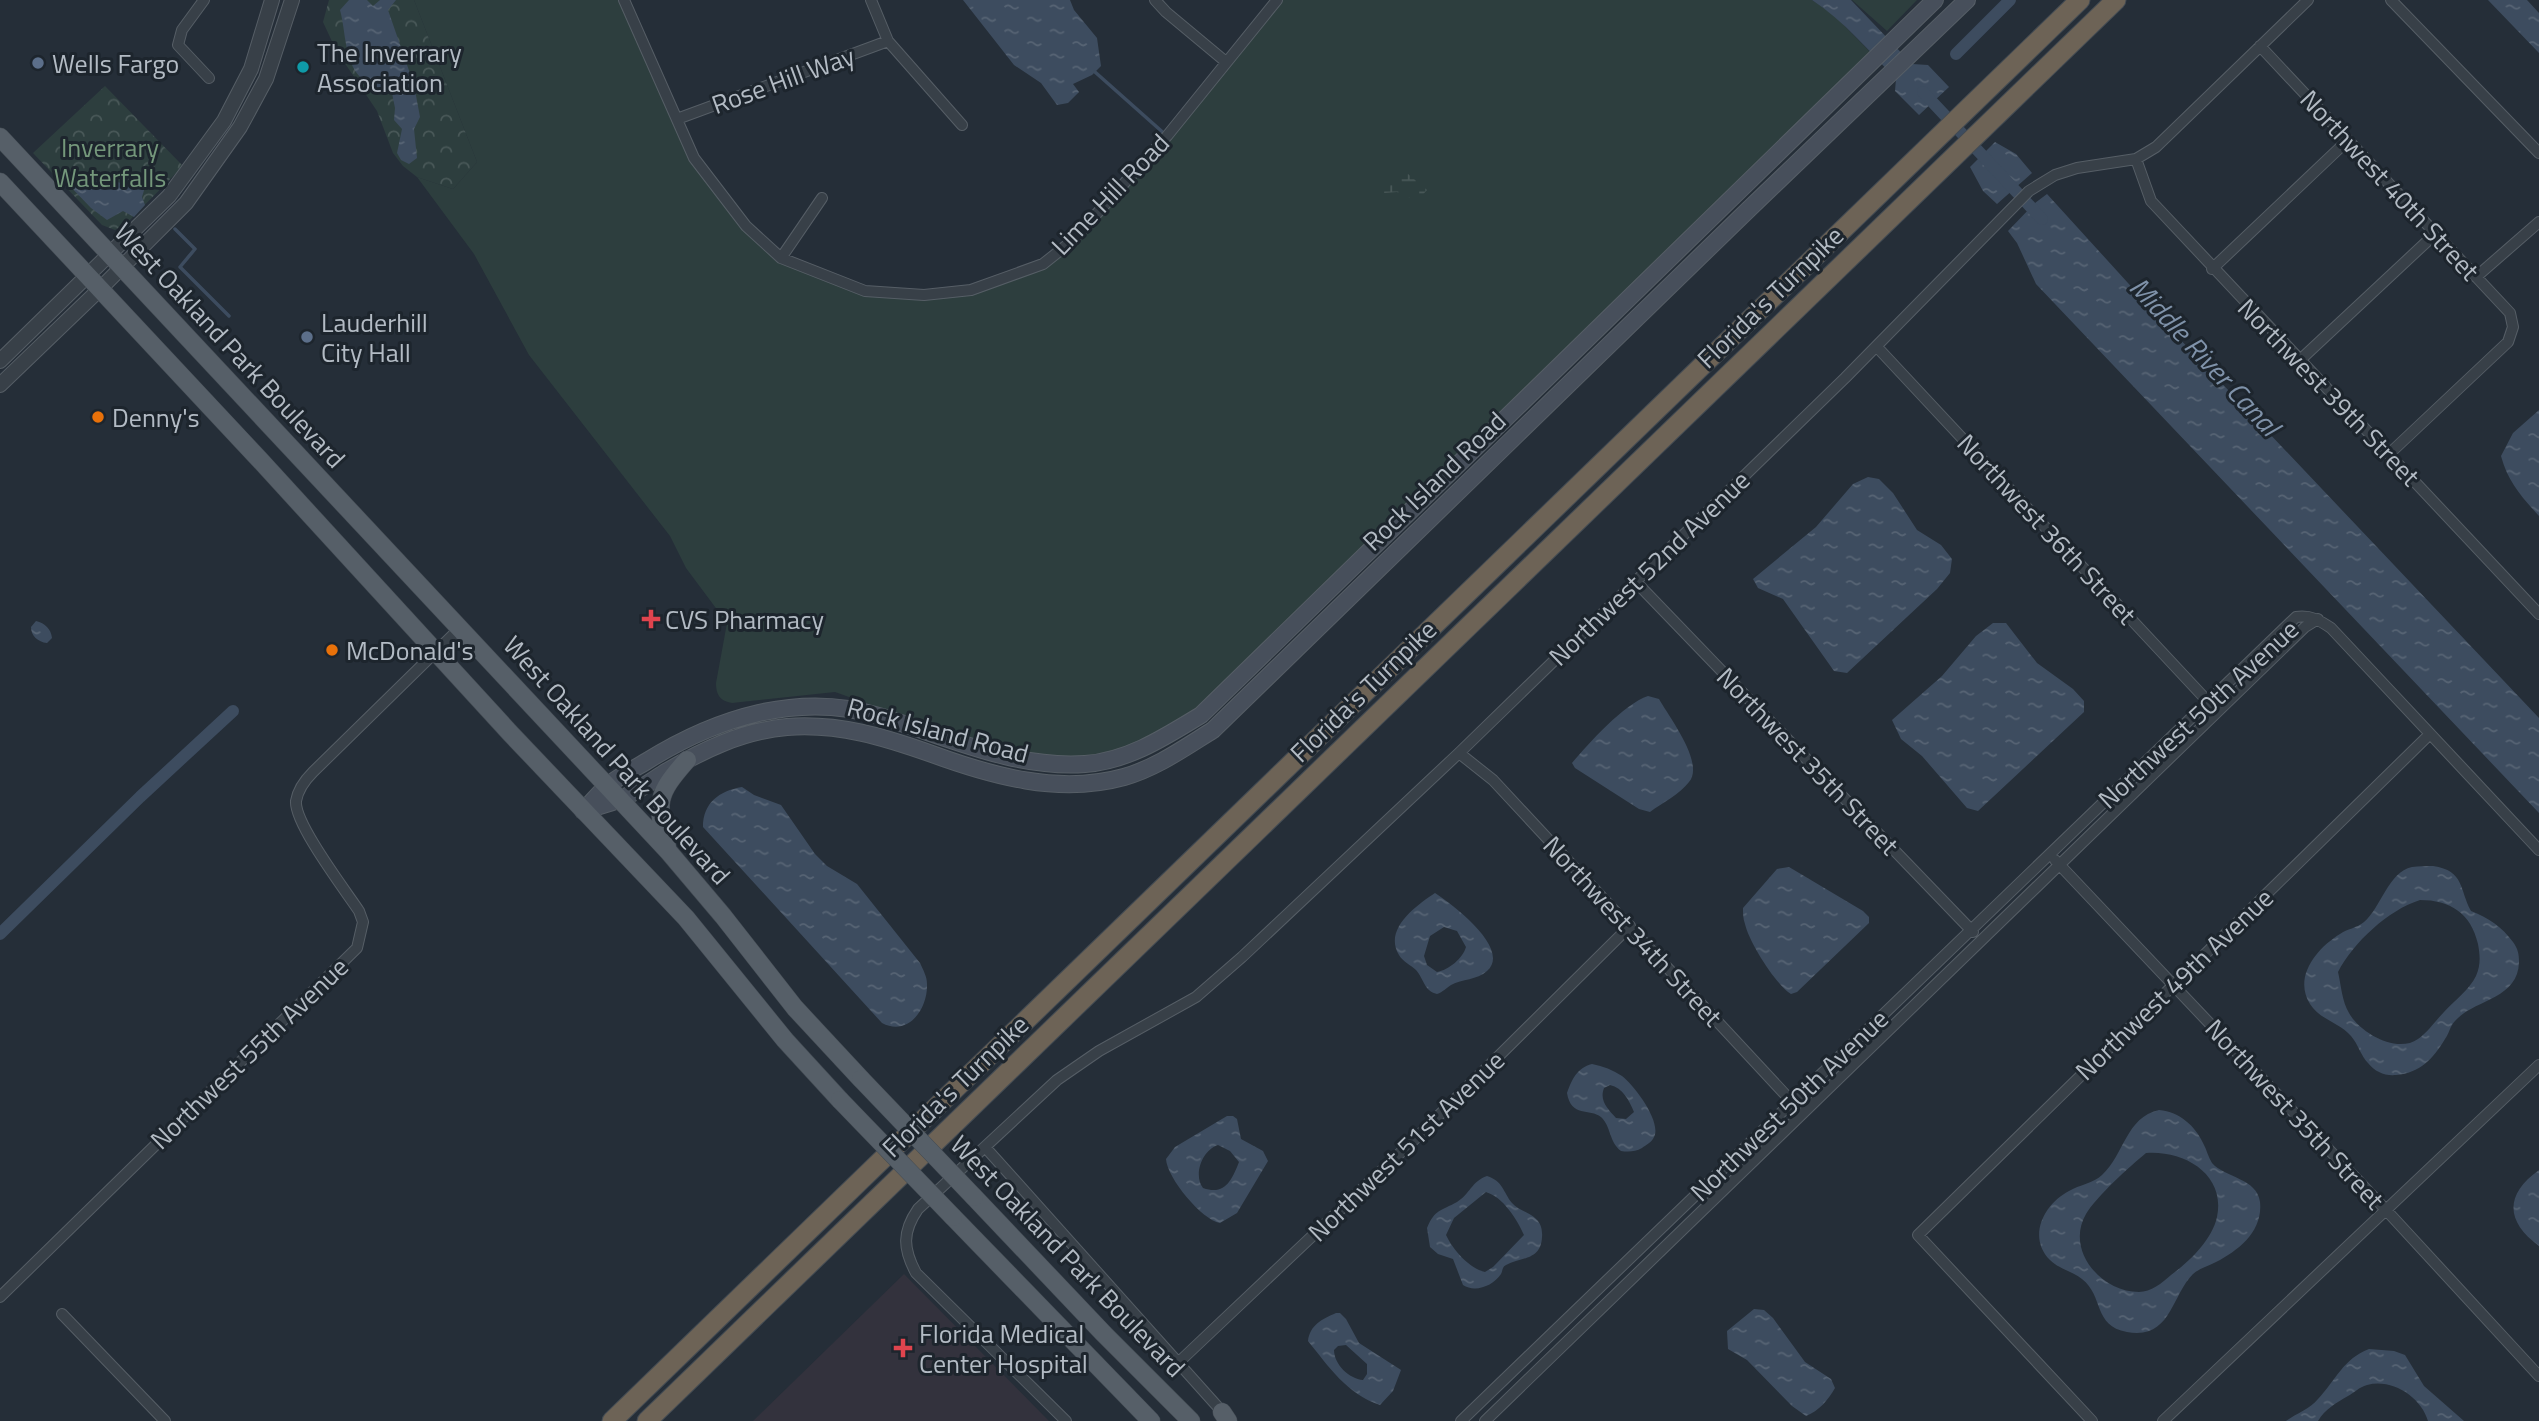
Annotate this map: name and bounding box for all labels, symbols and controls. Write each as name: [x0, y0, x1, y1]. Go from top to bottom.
place label: The Inverrary Association: [317, 33, 462, 102]
street label: Rose Hill Way: [706, 36, 860, 124]
place label: Wells Fargo: [52, 44, 179, 83]
marker: Wells Fargo: [30, 55, 46, 71]
marker: The Inverrary Association: [295, 59, 311, 75]
street label: Northwest 40th Street: [2291, 81, 2489, 289]
street label: Lime Hill Road: [1042, 124, 1178, 264]
park label: Inverrary Waterfalls: [54, 128, 166, 197]
street label: West Oakland Park Boulevard: [105, 213, 355, 477]
street label: Florida's Turnpike: [1688, 217, 1852, 377]
water label: Middle River Canal: [2120, 267, 2292, 448]
street label: Northwest 39th Street: [2229, 289, 2429, 495]
place label: Lauderhill City Hall: [321, 303, 428, 372]
marker: Lauderhill City Hall: [299, 329, 315, 345]
place label: Denny's: [112, 398, 200, 437]
street label: Rock Island Road: [1353, 402, 1515, 560]
marker: Denny's: [90, 409, 106, 425]
street label: Northwest 36th Street: [1948, 425, 2146, 633]
street label: Northwest 52nd Avenue: [1540, 461, 1758, 675]
place label: CVS Pharmacy: [665, 600, 824, 639]
street label: Northwest 50th Avenue: [2089, 610, 2307, 818]
marker: CVS Pharmacy: [643, 611, 659, 627]
street label: Florida's Turnpike: [1281, 611, 1445, 771]
street label: West Oakland Park Boulevard: [494, 627, 740, 893]
place label: McDonald's: [346, 631, 474, 670]
marker: McDonald's: [324, 642, 340, 658]
street label: Northwest 35th Street: [1708, 658, 1908, 864]
street label: Rock Island Road: [843, 687, 1033, 773]
street label: Northwest 34th Street: [1534, 827, 1732, 1035]
street label: Northwest 49th Avenue: [2066, 879, 2282, 1089]
street label: Northwest 55th Avenue: [141, 948, 357, 1158]
street label: Northwest 50th Avenue: [1681, 1000, 1897, 1210]
street label: Florida's Turnpike: [873, 1006, 1037, 1166]
street label: Northwest 35th Street: [2196, 1010, 2394, 1218]
street label: Northwest 51st Avenue: [1299, 1042, 1513, 1250]
street label: West Oakland Park Boulevard: [942, 1126, 1194, 1386]
place label: Florida Medical Center Hospital: [919, 1314, 1088, 1383]
marker: Florida Medical Center Hospital: [893, 1338, 913, 1358]

